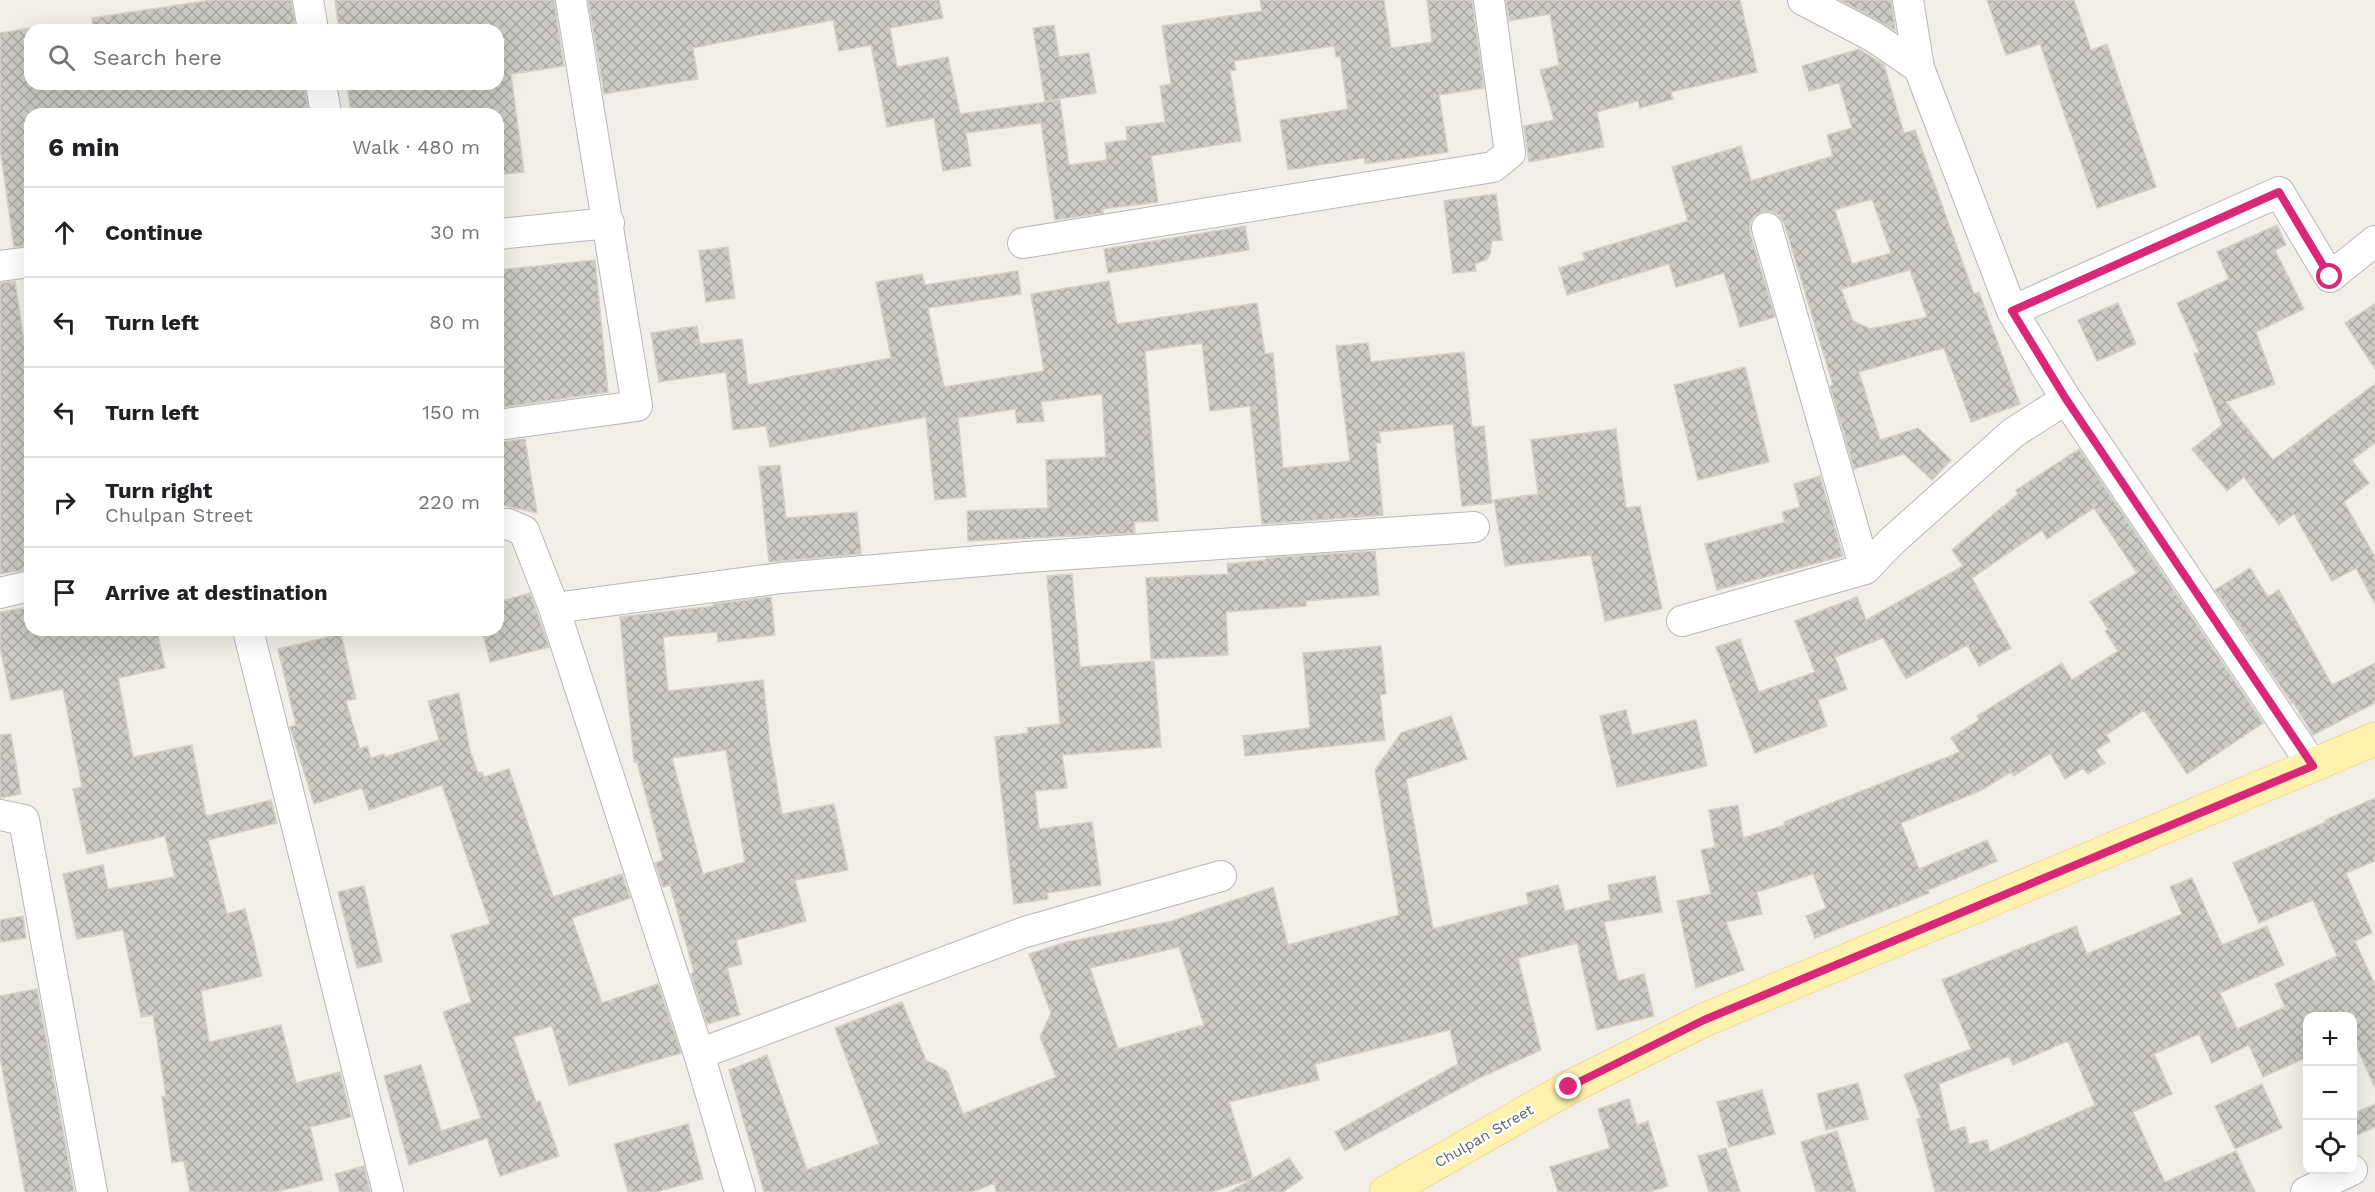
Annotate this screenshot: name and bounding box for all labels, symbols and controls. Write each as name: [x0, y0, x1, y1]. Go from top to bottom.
search box: [24, 24, 504, 90]
icon: search: [45, 41, 78, 74]
text: Search here: [93, 45, 222, 70]
text: 6 min: [48, 132, 120, 162]
text: Walk · 480 m: [352, 135, 480, 159]
icon: ahead: [48, 216, 81, 249]
text: Continue: [105, 220, 203, 245]
text: 30 m: [430, 220, 480, 244]
route start: [2316, 263, 2342, 289]
icon: left: [48, 306, 81, 339]
text: Turn left: [105, 310, 199, 335]
text: 80 m: [429, 310, 480, 334]
icon: left: [48, 396, 81, 429]
text: Turn left: [105, 400, 199, 425]
text: 150 m: [422, 400, 480, 424]
text: Turn right: [105, 478, 212, 503]
icon: right: [48, 486, 81, 519]
text: 220 m: [418, 490, 480, 514]
text: Chulpan Street: [105, 503, 253, 527]
icon: arrive: [48, 576, 81, 609]
text: Arrive at destination: [105, 580, 328, 605]
map controls: [2303, 1012, 2357, 1174]
button: +: [2303, 1012, 2357, 1066]
button: −: [2303, 1066, 2357, 1120]
route end: [1555, 1073, 1581, 1099]
street label: Chulpan Street: [1431, 1100, 1537, 1172]
button: locate: [2303, 1120, 2357, 1174]

